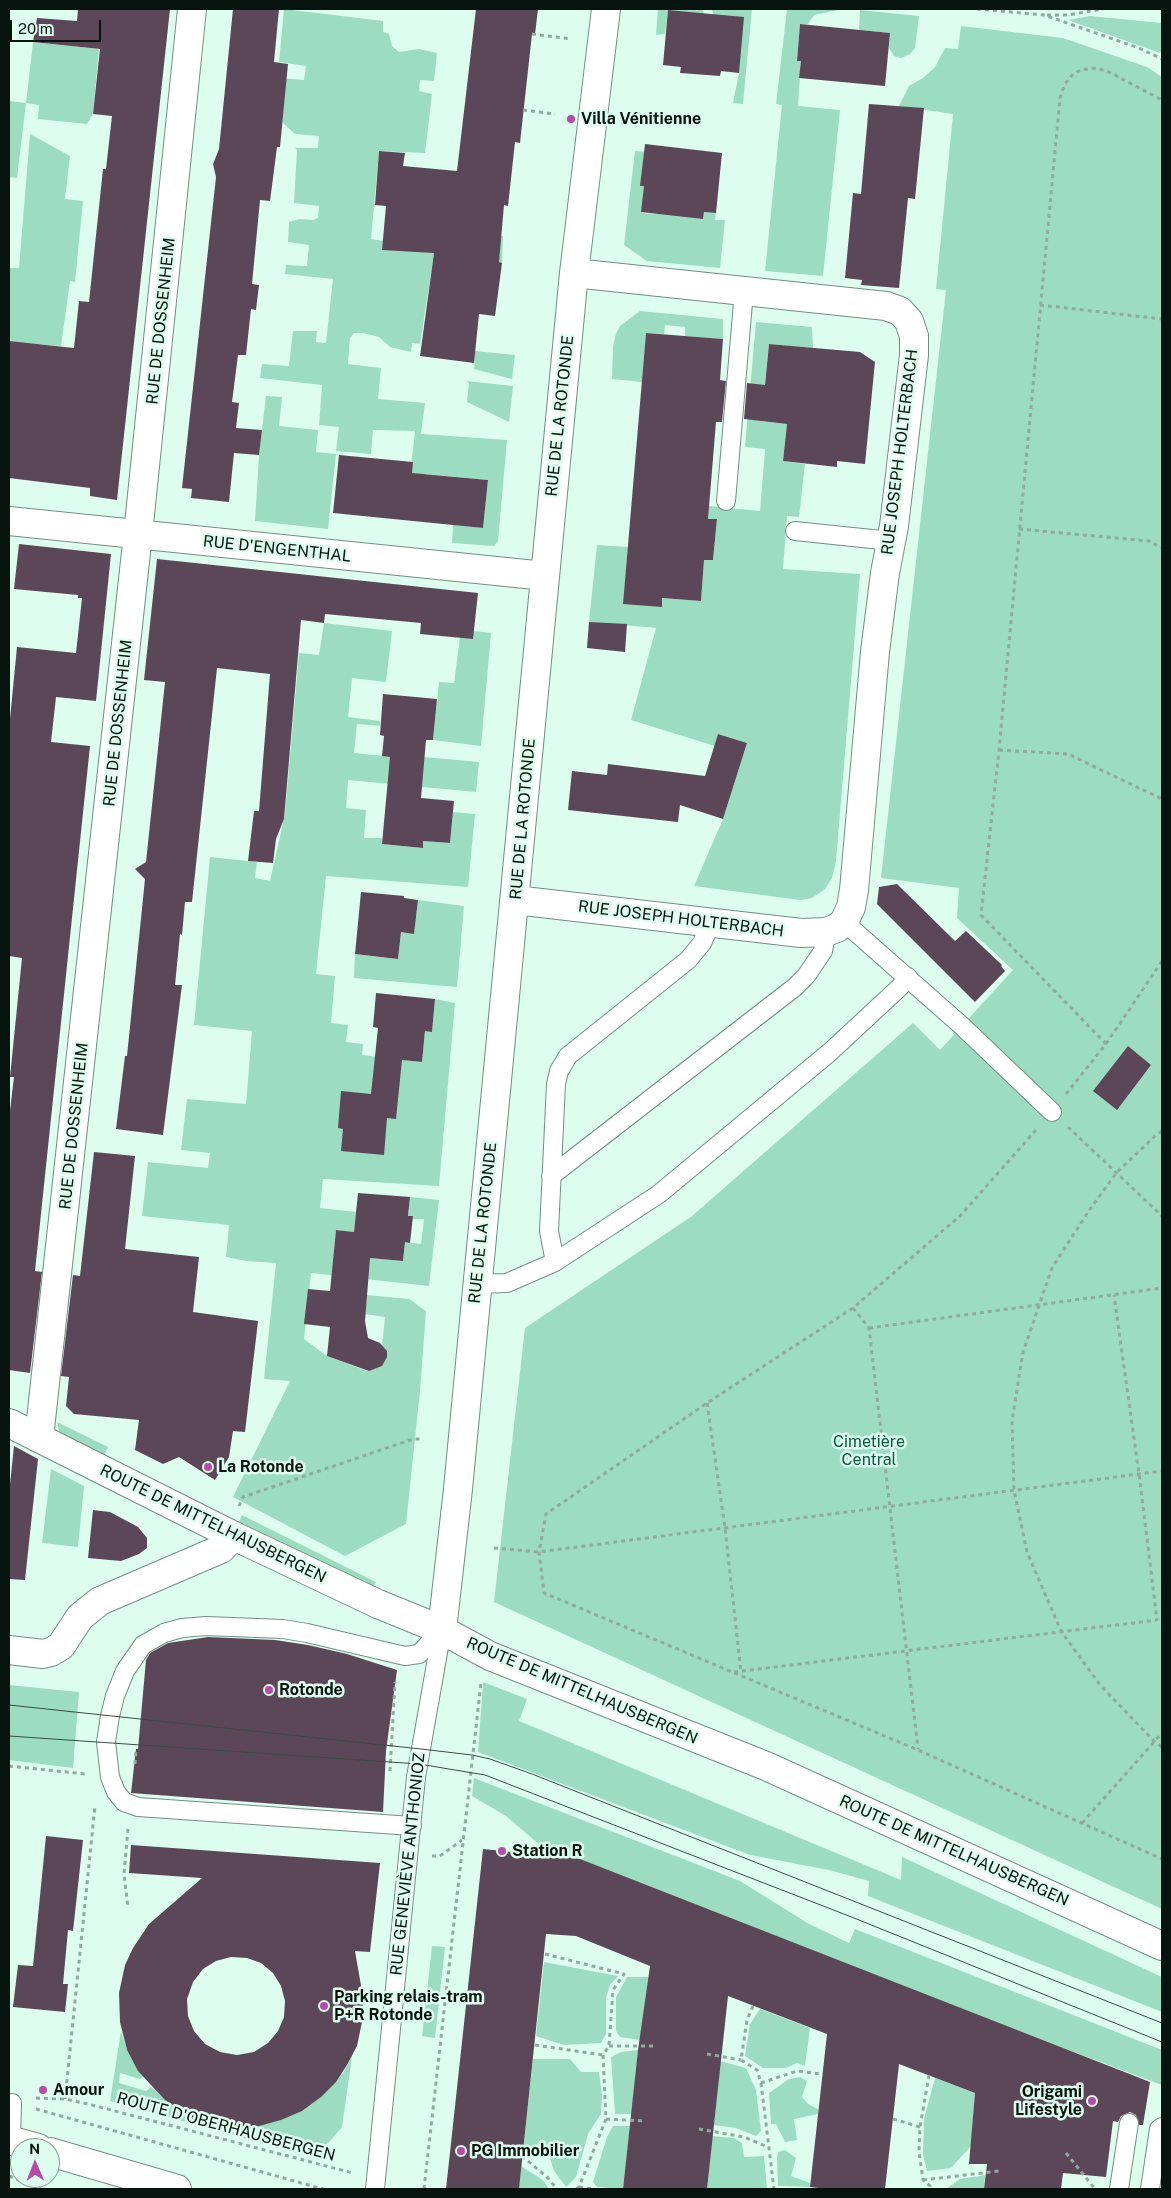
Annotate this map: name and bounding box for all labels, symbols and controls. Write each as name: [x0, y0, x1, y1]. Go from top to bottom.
scale bar: [12, 10, 104, 42]
text: 20 m: [18, 20, 53, 37]
place label: Villa Vénitienne: [581, 109, 701, 129]
marker: Villa Vénitienne: [565, 113, 577, 125]
street label: RUE DE DOSSENHEIM: [143, 237, 179, 405]
street label: RUE DE LA ROTONDE: [542, 334, 578, 498]
street label: RUE JOSEPH HOLTERBACH: [878, 348, 922, 556]
street label: RUE D'ENGENTHAL: [202, 532, 352, 566]
street label: RUE DE DOSSENHEIM: [100, 639, 136, 807]
street label: RUE DE LA ROTONDE: [506, 737, 540, 901]
street label: RUE JOSEPH HOLTERBACH: [577, 897, 785, 941]
street label: RUE DE DOSSENHEIM: [56, 1042, 92, 1210]
street label: RUE DE LA ROTONDE: [465, 1141, 501, 1305]
park label: Cimetière Central: [833, 1432, 905, 1470]
place label: La Rotonde: [218, 1457, 304, 1477]
street label: ROUTE DE MITTELHAUSBERGEN: [97, 1461, 329, 1587]
marker: La Rotonde: [202, 1461, 214, 1473]
street label: ROUTE DE MITTELHAUSBERGEN: [464, 1633, 700, 1749]
place label: Rotonde: [279, 1680, 343, 1700]
marker: Rotonde: [263, 1684, 275, 1696]
street label: RUE GENEVIÈVE ANTHONIOZ: [387, 1751, 429, 1977]
street label: ROUTE DE MITTELHAUSBERGEN: [836, 1792, 1072, 1910]
place label: Station R: [512, 1841, 583, 1861]
marker: Station R: [496, 1845, 508, 1857]
place label: Parking relais-tram P+R Rotonde: [334, 1987, 483, 2025]
marker: Parking relais-tram P+R Rotonde: [318, 2000, 330, 2012]
place label: Amour: [53, 2080, 104, 2100]
place label: Origami Lifestyle: [1015, 2082, 1082, 2120]
marker: Amour: [37, 2084, 49, 2096]
street label: ROUTE D'OBERHAUSBERGEN: [115, 2089, 337, 2165]
marker: Origami Lifestyle: [1086, 2095, 1098, 2107]
north arrow: [10, 2138, 60, 2188]
text: N: [29, 2141, 40, 2157]
place label: PG Immobilier: [471, 2141, 579, 2161]
marker: PG Immobilier: [455, 2145, 467, 2157]

